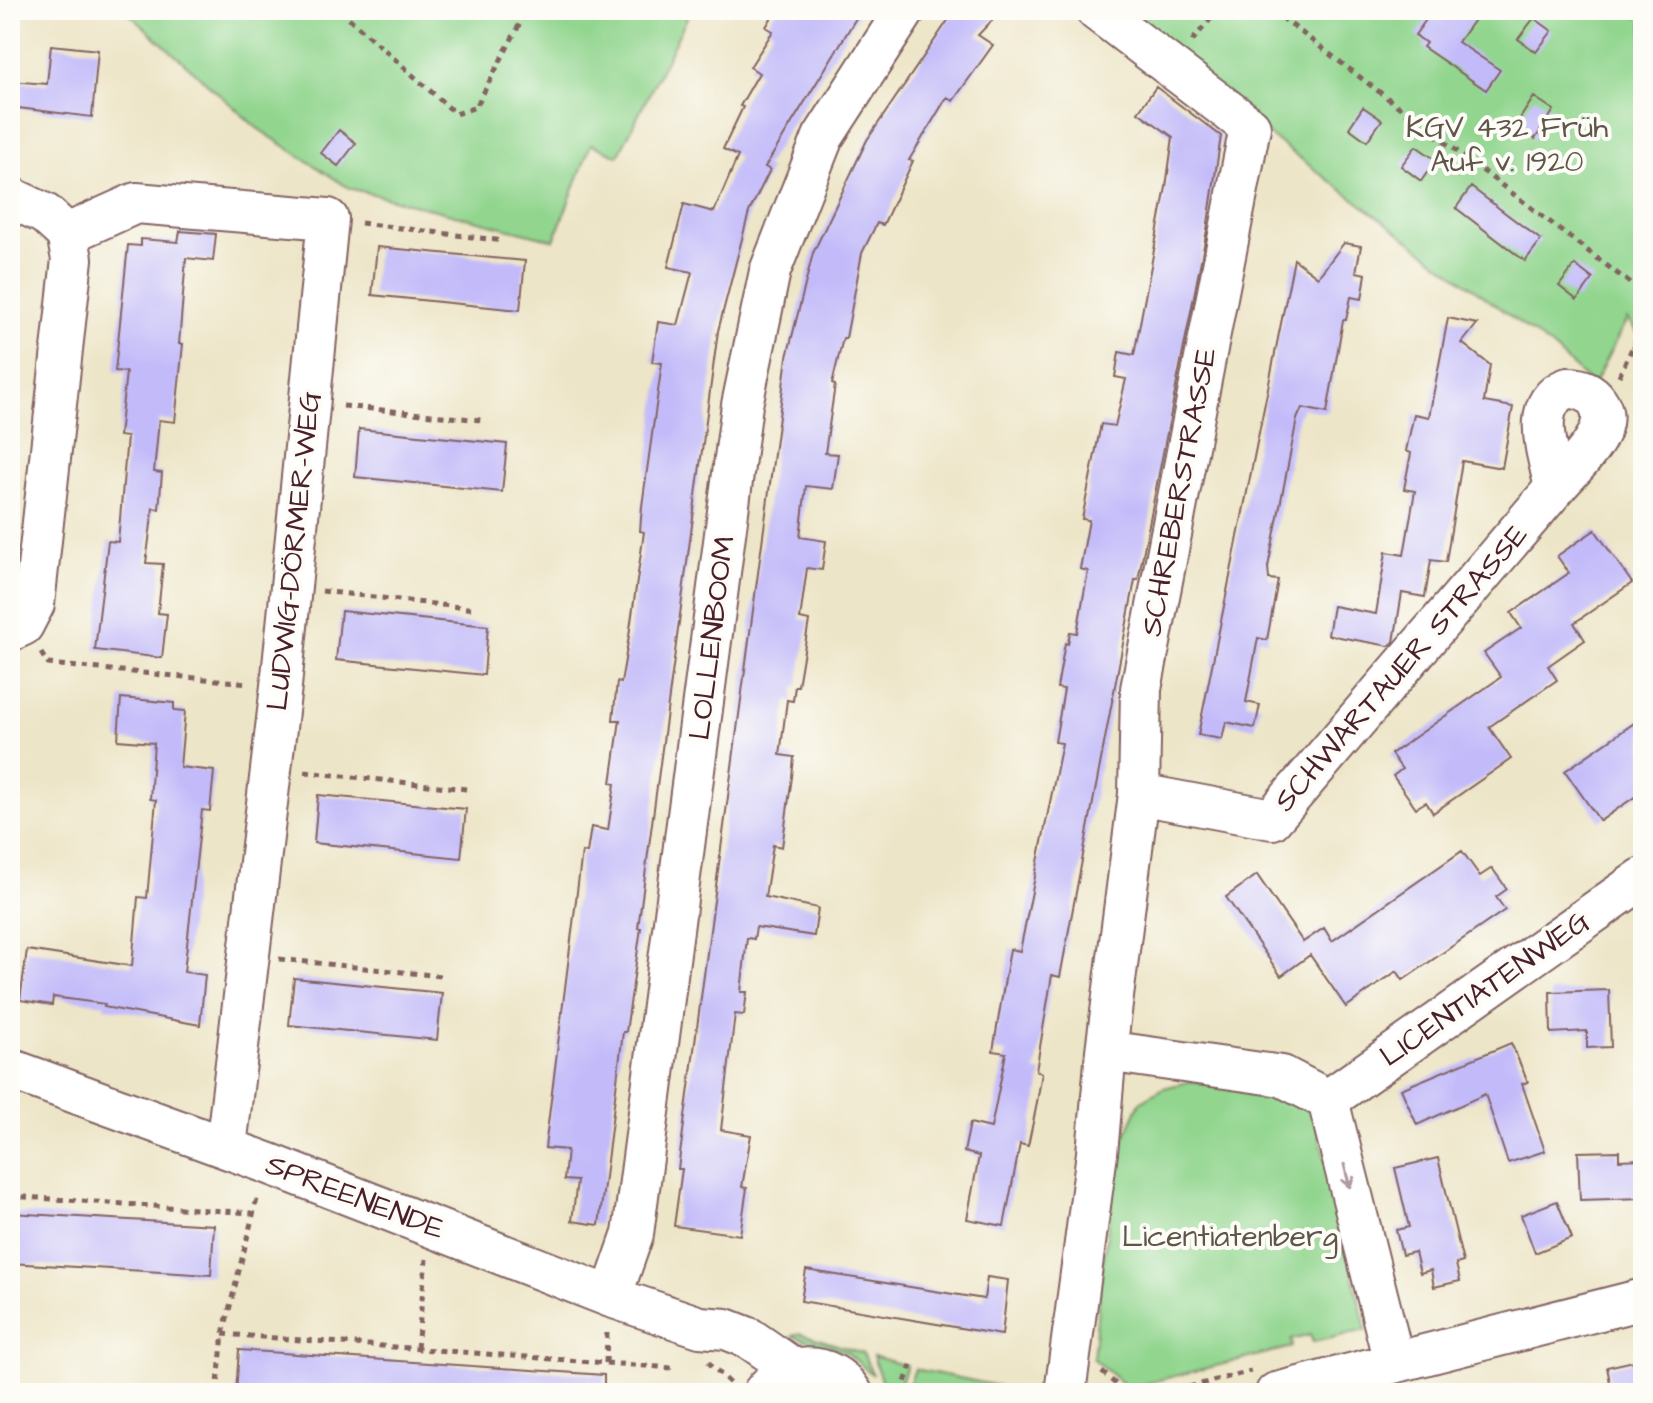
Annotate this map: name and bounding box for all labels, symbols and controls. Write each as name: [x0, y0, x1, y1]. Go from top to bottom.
park label: KGV 432 Früh Auf v. 1920: [1406, 107, 1608, 183]
street label: SCHREBERSTRASSE: [1130, 344, 1228, 640]
street label: LUDWIG-DÖRMER-WEG: [256, 389, 332, 713]
street label: SCHWARTAUER STRASSE: [1264, 515, 1538, 821]
street label: LOLLENBOOM: [679, 534, 745, 742]
street label: LICENTIATENWEG: [1372, 901, 1599, 1077]
street label: SPREENENDE: [260, 1144, 450, 1250]
one-way arrow: [1340, 1163, 1355, 1188]
park label: Licentiatenberg: [1122, 1216, 1338, 1259]

